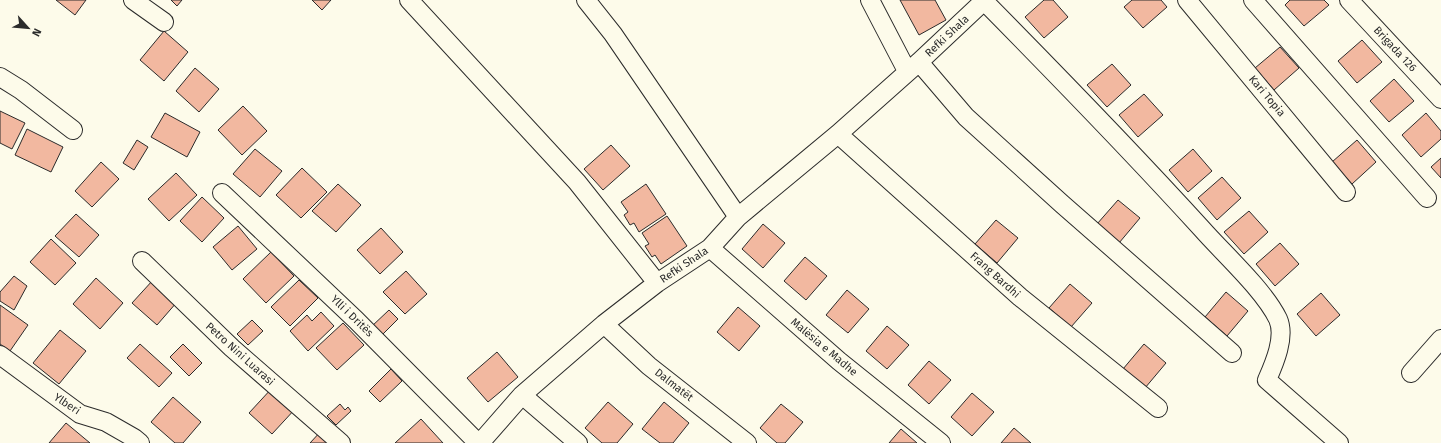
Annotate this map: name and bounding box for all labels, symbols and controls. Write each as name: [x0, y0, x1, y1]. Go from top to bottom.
north arrow: [8, 8, 48, 48]
street label: Refki Shala: [922, 12, 972, 60]
street label: Brigada 126: [1371, 24, 1419, 74]
text: N: [29, 26, 44, 39]
street label: Kari Topia: [1246, 73, 1288, 119]
street label: Refki Shala: [657, 244, 711, 286]
street label: Frang Bardhi: [967, 249, 1023, 301]
street label: Ylli i Dritës: [328, 293, 376, 339]
street label: Malësia e Madhe: [788, 315, 860, 379]
street label: Petro Nini Luarasi: [203, 320, 277, 388]
street label: Dalmatët: [652, 366, 696, 404]
street label: Ylberi: [51, 391, 83, 417]

